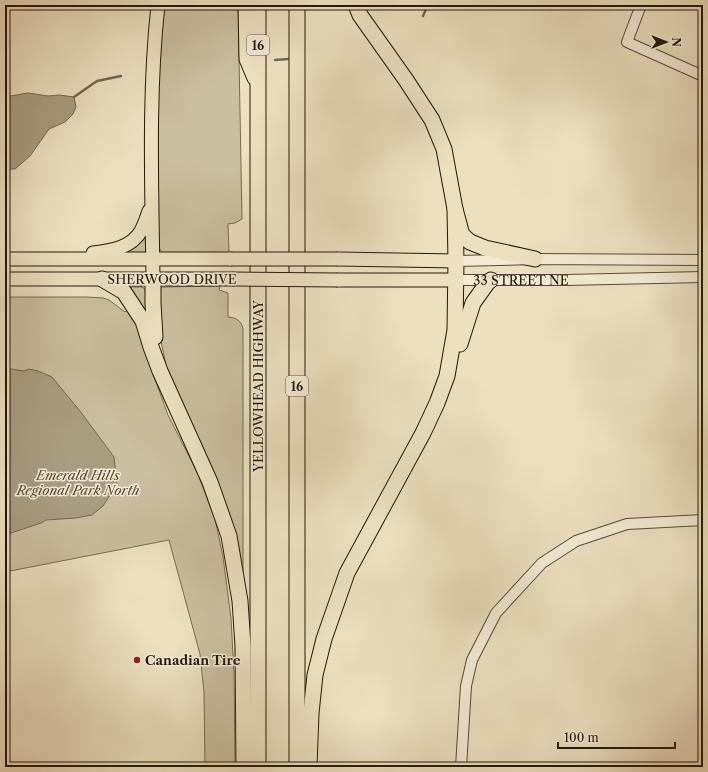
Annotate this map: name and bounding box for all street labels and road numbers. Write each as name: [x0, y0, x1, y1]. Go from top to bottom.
road number: 16: [247, 35, 269, 55]
street label: SHERWOOD DRIVE: [107, 271, 237, 287]
street label: 33 STREET NE: [473, 272, 569, 288]
street label: YELLOWHEAD HIGHWAY: [250, 299, 266, 473]
road number: 16: [286, 376, 308, 396]

